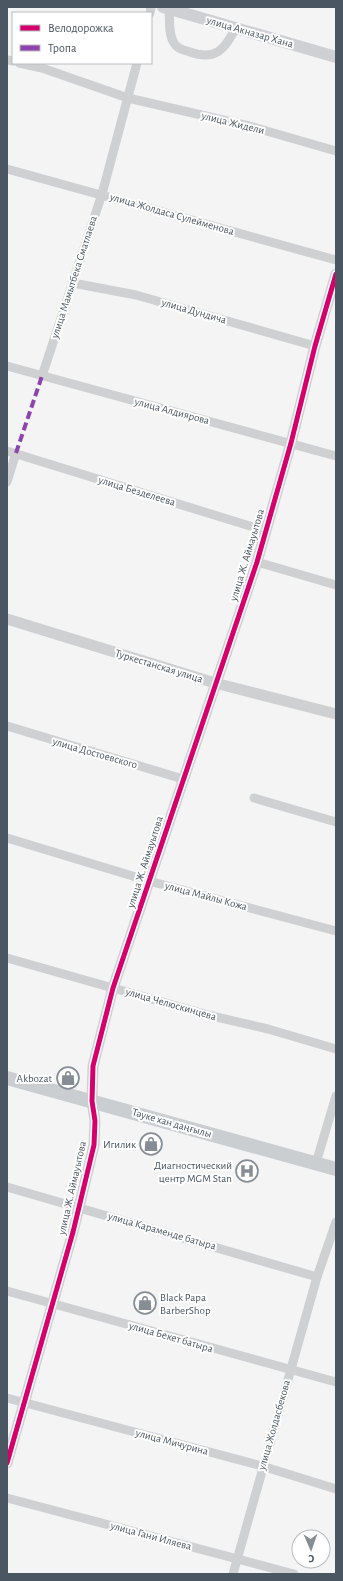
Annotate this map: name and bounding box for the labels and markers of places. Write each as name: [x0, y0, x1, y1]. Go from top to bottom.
shop icon: Akbozat: [55, 1065, 81, 1091]
place label: Akbozat: [17, 1073, 52, 1084]
shop icon: Игилик: [138, 1131, 164, 1157]
place label: Игилик: [103, 1139, 136, 1150]
hospital icon: Диагностический центр MGM Stan: [234, 1158, 260, 1184]
place label: Диагностический центр MGM Stan: [154, 1160, 232, 1184]
shop icon: Black Papa BarberShop: [132, 1290, 158, 1316]
place label: Black Papa BarberShop: [160, 1292, 211, 1316]

